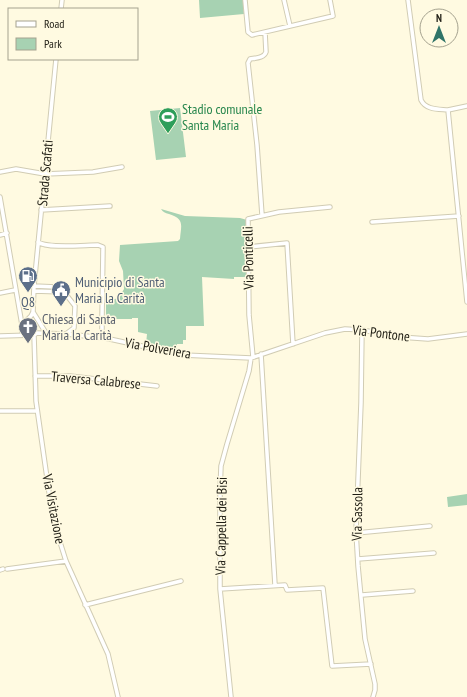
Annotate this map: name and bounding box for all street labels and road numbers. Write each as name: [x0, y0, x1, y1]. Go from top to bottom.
street label: Strada Scafati: [33, 139, 57, 207]
street label: Via Ponticelli: [238, 226, 258, 291]
street label: Via Pontone: [350, 320, 411, 345]
street label: Via Polveriera: [123, 333, 192, 363]
street label: Traversa Calabrese: [51, 367, 142, 393]
street label: Via Visitazione: [38, 472, 70, 546]
street label: Via Cappella dei Bisi: [211, 477, 231, 576]
street label: Via Sassola: [348, 487, 366, 542]

